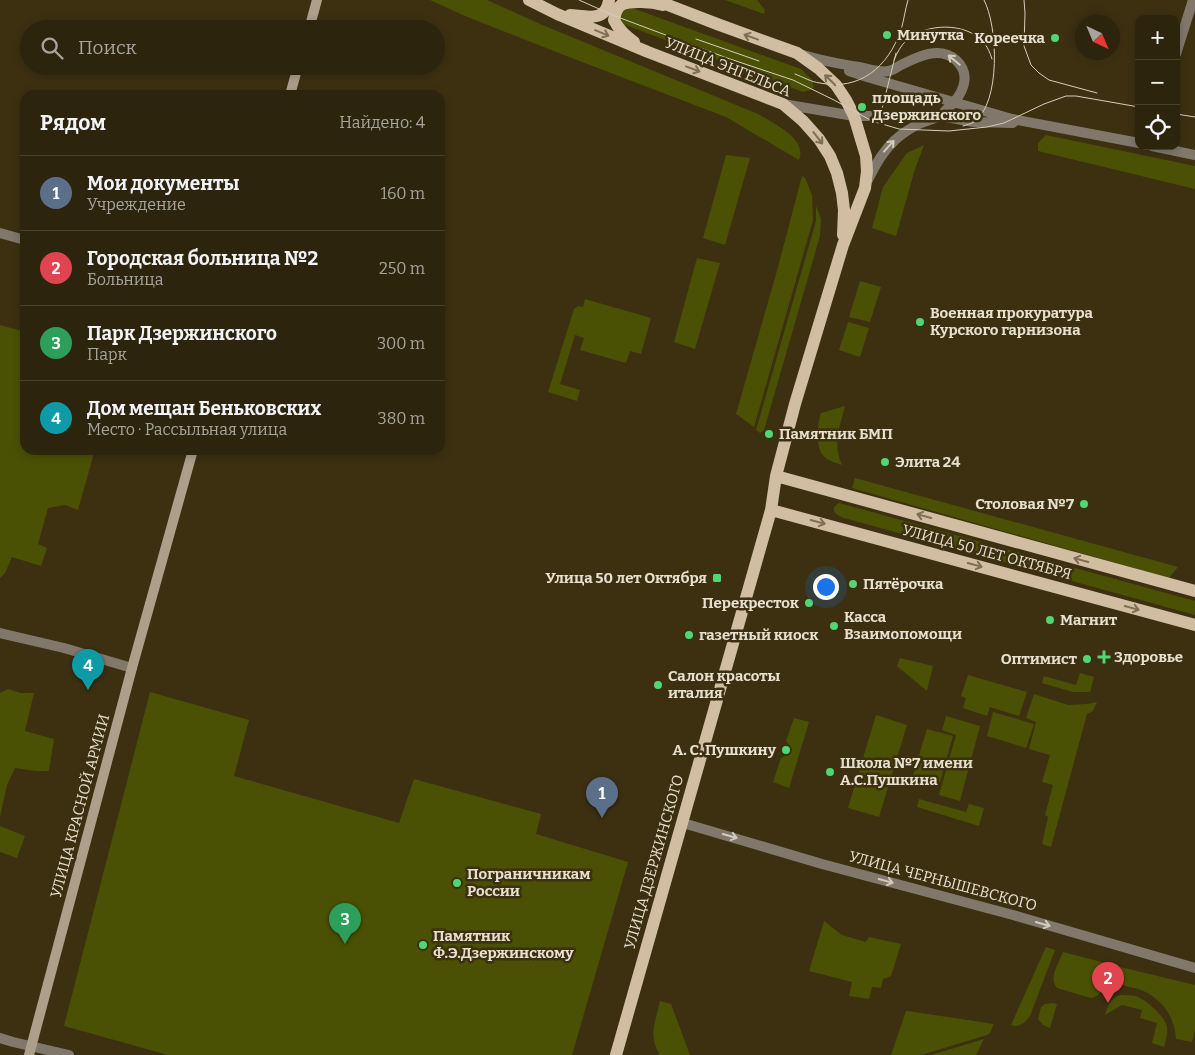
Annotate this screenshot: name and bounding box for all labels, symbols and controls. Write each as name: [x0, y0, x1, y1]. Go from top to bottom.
north arrow: [1075, 15, 1120, 60]
map controls: [1135, 15, 1180, 150]
button: +: [1135, 15, 1180, 60]
search box: [20, 20, 445, 75]
place label: Минутка: [897, 26, 965, 44]
one-way arrow: [594, 28, 609, 38]
marker: Минутка: [881, 29, 893, 41]
place label: Кореечка: [974, 29, 1046, 47]
one-way arrow: [744, 32, 760, 41]
marker: Кореечка: [1049, 32, 1061, 44]
street label: УЛИЦА ЭНГЕЛЬСА: [662, 33, 794, 101]
icon: search: [38, 34, 66, 62]
text: Поиск: [78, 36, 137, 59]
one-way arrow: [947, 54, 960, 65]
button: −: [1135, 60, 1180, 105]
one-way arrow: [685, 65, 700, 74]
one-way arrow: [824, 74, 837, 86]
place label: площадь Дзержинского: [872, 89, 981, 124]
marker: площадь Дзержинского: [856, 101, 868, 113]
button: locate: [1135, 105, 1180, 150]
text: Рядом: [40, 110, 106, 136]
text: Найдено: 4: [339, 113, 425, 132]
one-way arrow: [812, 131, 823, 144]
one-way arrow: [883, 140, 895, 153]
text: Мои документы: [87, 172, 239, 195]
text: 1: [53, 184, 59, 203]
text: 160 m: [380, 184, 425, 203]
text: Учреждение: [87, 195, 186, 214]
text: Городская больница №2: [87, 247, 318, 270]
text: 2: [51, 259, 61, 278]
text: 250 m: [379, 259, 425, 278]
text: Больница: [87, 270, 164, 289]
place label: Военная прокуратура Курского гарнизона: [930, 304, 1094, 339]
marker: Военная прокуратура Курского гарнизона: [914, 316, 926, 328]
text: Парк Дзержинского: [87, 322, 277, 345]
text: 3: [51, 334, 61, 353]
text: 300 m: [377, 334, 425, 353]
text: Парк: [87, 345, 127, 364]
text: Дом мещан Беньковских: [87, 397, 321, 420]
text: 4: [51, 409, 61, 428]
text: 380 m: [378, 409, 425, 428]
text: Место · Рассыльная улица: [87, 420, 287, 439]
place label: Памятник БМП: [779, 425, 893, 443]
marker: Памятник БМП: [763, 428, 775, 440]
place label: Элита 24: [895, 453, 960, 471]
marker: Элита 24: [879, 456, 891, 468]
place label: Столовая №7: [975, 495, 1074, 513]
marker: Столовая №7: [1078, 498, 1090, 510]
one-way arrow: [916, 511, 932, 521]
one-way arrow: [810, 518, 826, 528]
street label: УЛИЦА 50 ЛЕТ ОКТЯБРЯ: [900, 521, 1074, 583]
one-way arrow: [1073, 554, 1089, 564]
one-way arrow: [967, 561, 983, 570]
place label: Улица 50 лет Октября: [546, 569, 707, 587]
marker: Улица 50 лет Октября: [711, 572, 723, 584]
your location: [813, 574, 839, 600]
place label: Пятёрочка: [863, 575, 944, 593]
marker: Пятёрочка: [847, 578, 859, 590]
place label: Перекресток: [702, 594, 800, 612]
marker: Перекресток: [803, 597, 815, 609]
one-way arrow: [1123, 604, 1139, 613]
place label: Касса Взаимопомощи: [844, 608, 962, 643]
place label: Магнит: [1060, 611, 1118, 629]
marker: Магнит: [1044, 614, 1056, 626]
marker: Касса Взаимопомощи: [828, 620, 840, 632]
place label: газетный киоск: [699, 626, 819, 644]
marker: газетный киоск: [683, 629, 695, 641]
place label: Здоровье: [1114, 648, 1183, 666]
pin: 4: [72, 649, 104, 690]
place label: Оптимист: [1001, 650, 1078, 668]
marker: Здоровье: [1098, 651, 1110, 663]
marker: Оптимист: [1081, 653, 1093, 665]
place label: Салон красоты италия: [668, 667, 780, 702]
marker: Салон красоты италия: [652, 679, 664, 691]
street label: УЛИЦА КРАСНОЙ АРМИИ: [47, 712, 113, 900]
place label: А. С. Пушкину: [672, 741, 777, 759]
marker: А. С. Пушкину: [780, 744, 792, 756]
place label: Школа №7 имени А.С.Пушкина: [840, 754, 973, 789]
marker: Школа №7 имени А.С.Пушкина: [824, 766, 836, 778]
street label: УЛИЦА ДЗЕРЖИНСКОГО: [620, 773, 688, 951]
pin: 1: [586, 777, 618, 818]
one-way arrow: [721, 832, 737, 842]
street label: УЛИЦА ЧЕРНЫШЕВСКОГО: [847, 847, 1039, 915]
place label: Пограничникам России: [467, 865, 591, 900]
marker: Пограничникам России: [451, 877, 463, 889]
one-way arrow: [877, 877, 893, 887]
pin: 3: [329, 903, 361, 944]
one-way arrow: [1034, 920, 1050, 930]
place label: Памятник Ф.Э.Дзержинскому: [433, 927, 574, 962]
marker: Памятник Ф.Э.Дзержинскому: [417, 939, 429, 951]
pin: 2: [1092, 962, 1124, 1003]

